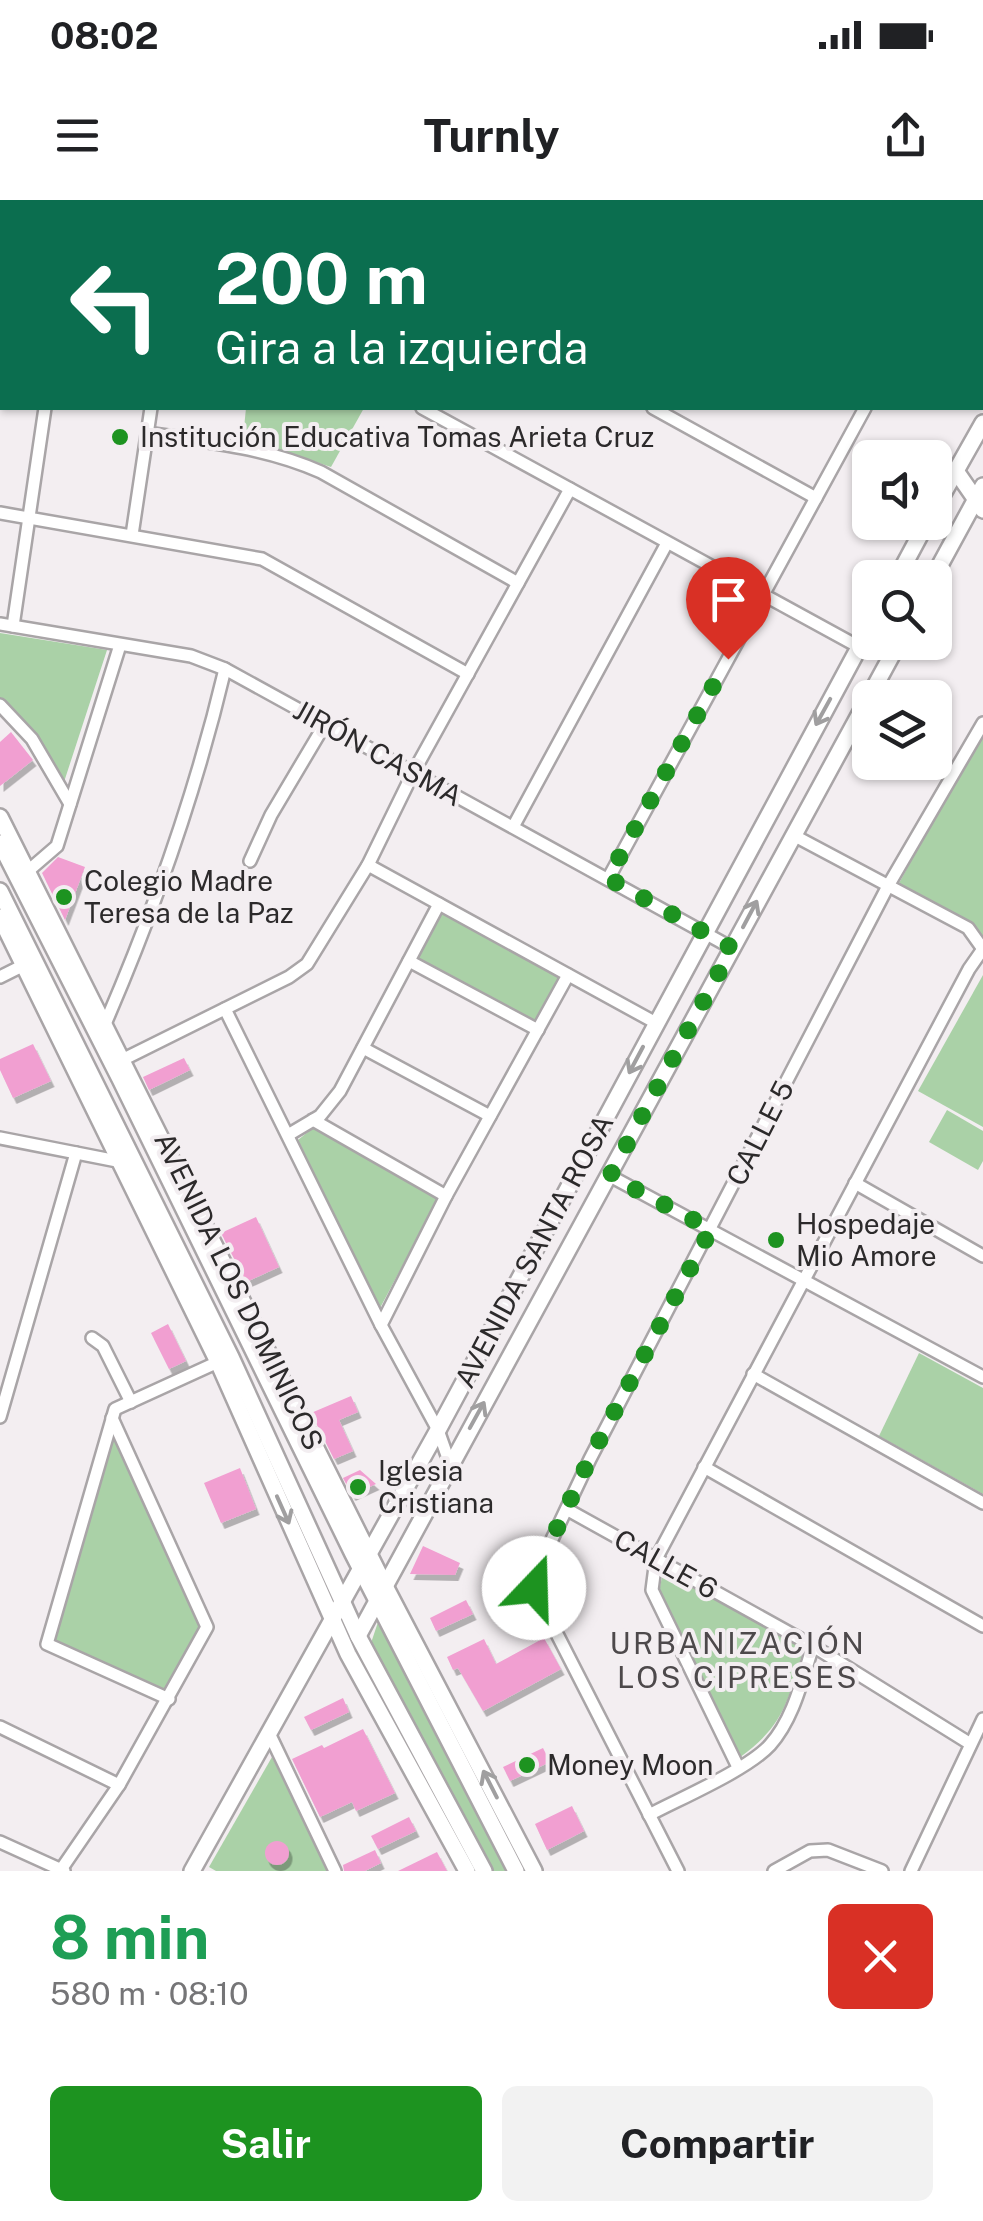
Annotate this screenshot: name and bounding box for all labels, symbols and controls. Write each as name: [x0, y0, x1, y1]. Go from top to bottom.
text: 08:02: [50, 13, 159, 58]
icon: menu: [50, 108, 105, 163]
icon: share: [878, 108, 933, 163]
text: Turnly: [423, 109, 560, 162]
text: 200 m: [215, 237, 428, 320]
icon: left: [50, 240, 180, 370]
text: Gira a la izquierda: [215, 321, 588, 374]
place label: Institución Educativa Tomas Arieta Cruz: [140, 420, 654, 453]
marker: Institución Educativa Tomas Arieta Cruz: [109, 426, 131, 448]
map controls: [852, 440, 952, 780]
button: sound: [852, 440, 952, 540]
pin: [686, 557, 771, 660]
button: search: [852, 560, 952, 660]
icon: arrive: [701, 572, 756, 627]
button: layers: [852, 680, 952, 780]
street label: JIRÓN CASMA: [288, 693, 468, 812]
one-way arrow: [813, 697, 833, 727]
place label: Colegio Madre Teresa de la Paz: [84, 864, 293, 929]
marker: Colegio Madre Teresa de la Paz: [53, 886, 75, 908]
one-way arrow: [741, 900, 760, 930]
one-way arrow: [625, 1045, 645, 1074]
street label: CALLE 5: [719, 1075, 800, 1191]
street label: AVENIDA SANTA ROSA: [447, 1108, 620, 1393]
street label: AVENIDA LOS DOMINICOS: [148, 1127, 331, 1455]
place label: Hospedaje Mio Amore: [796, 1207, 937, 1272]
marker: Hospedaje Mio Amore: [765, 1229, 787, 1251]
one-way arrow: [468, 1400, 488, 1430]
place label: Iglesia Cristiana: [378, 1454, 494, 1519]
marker: Iglesia Cristiana: [347, 1476, 369, 1498]
one-way arrow: [275, 1494, 293, 1525]
street label: CALLE 6: [609, 1522, 724, 1605]
position arrow: [482, 1536, 586, 1640]
district label: URBANIZACIÓN LOS CIPRESES: [610, 1625, 866, 1695]
place label: Money Moon: [547, 1748, 713, 1781]
marker: Money Moon: [516, 1754, 538, 1776]
one-way arrow: [480, 1770, 499, 1800]
text: 8 min: [50, 1902, 209, 1973]
button: close: [828, 1904, 933, 2009]
text: 580 m · 08:10: [50, 1975, 249, 2012]
button: Salir: [50, 2086, 482, 2201]
button: Compartir: [502, 2086, 933, 2201]

